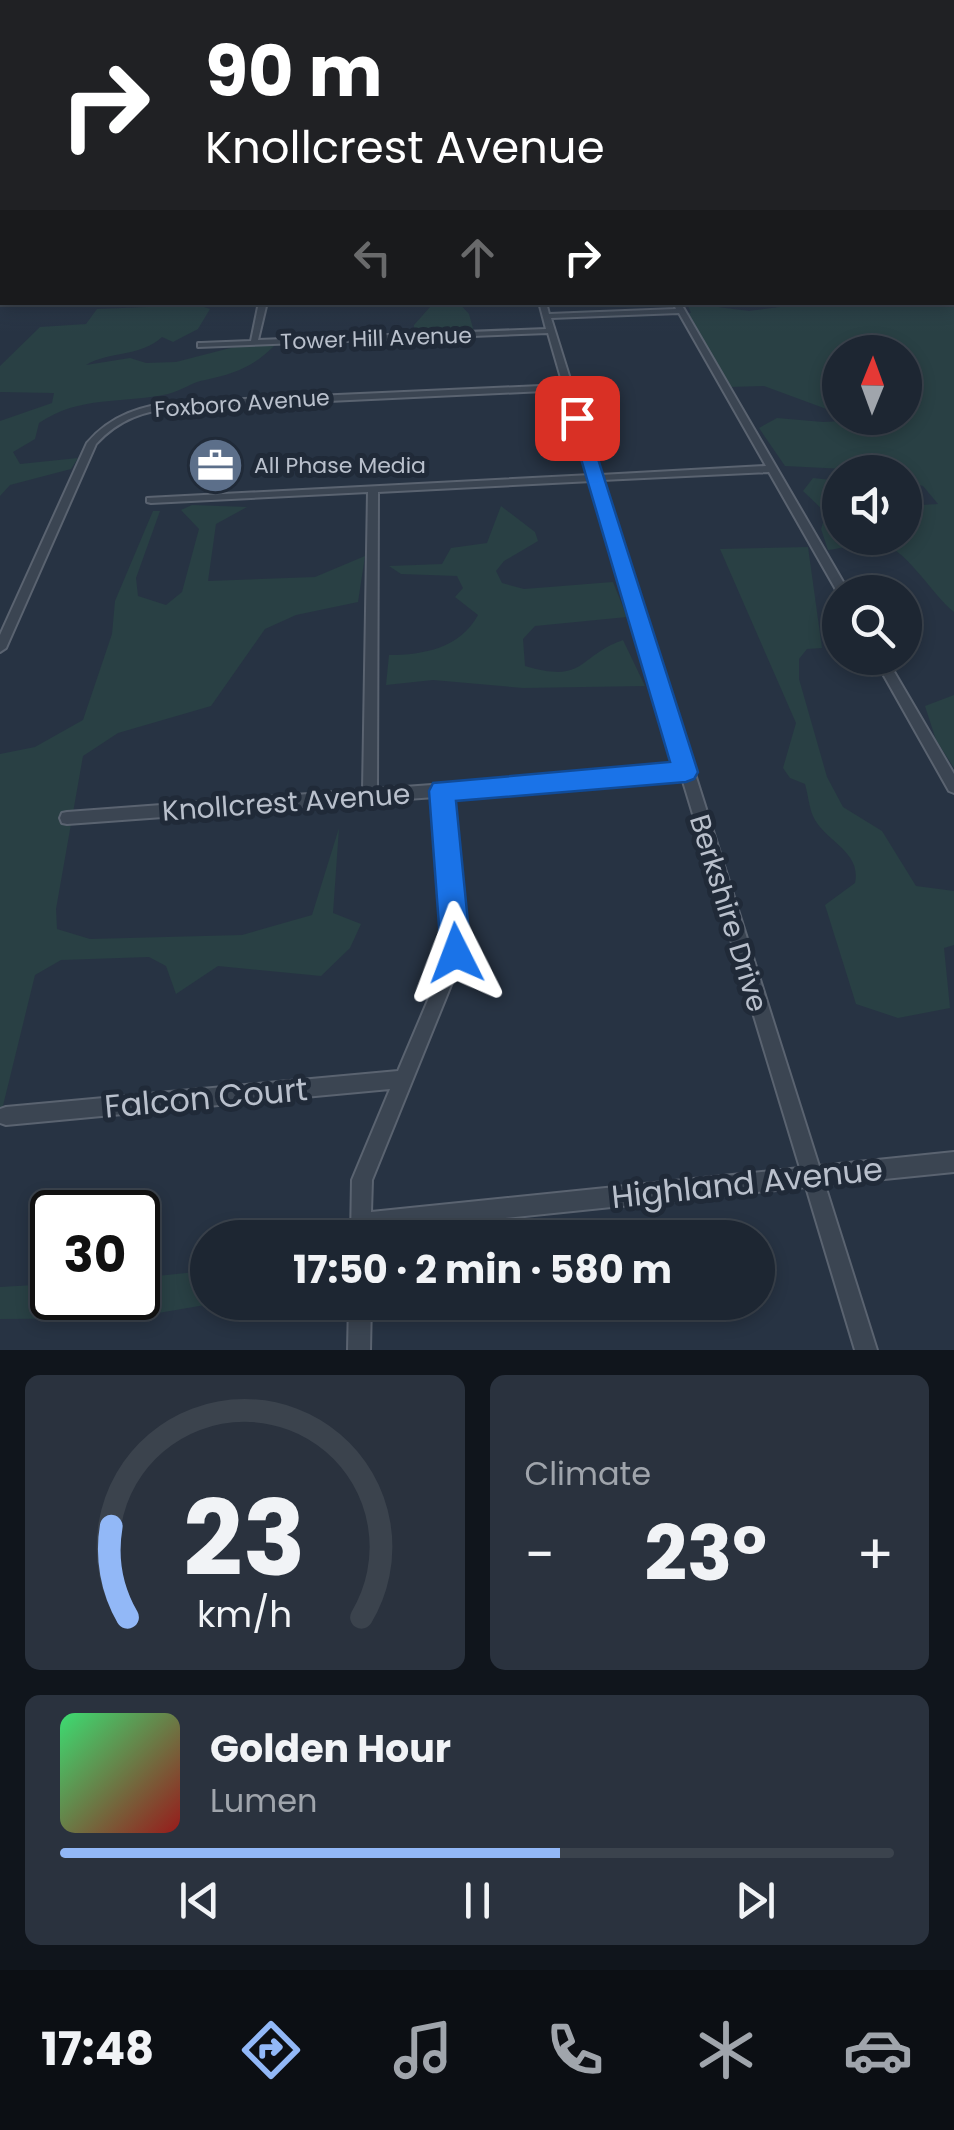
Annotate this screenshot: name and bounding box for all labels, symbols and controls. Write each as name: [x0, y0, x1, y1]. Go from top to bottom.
text: 90 m: [205, 22, 383, 121]
icon: right: [40, 40, 170, 170]
text: Knollcrest Avenue: [205, 116, 605, 179]
icon: left: [345, 230, 400, 285]
icon: ahead: [450, 230, 505, 285]
icon: right: [555, 230, 610, 285]
street label: Tower Hill Avenue: [280, 320, 472, 357]
north arrow: [822, 335, 922, 435]
map controls: [822, 335, 922, 675]
pin: [535, 376, 620, 461]
street label: Foxboro Avenue: [153, 382, 331, 425]
icon: arrive: [550, 391, 605, 446]
office icon: All Phase Media: [185, 435, 245, 495]
place label: All Phase Media: [254, 450, 426, 481]
button: sound: [822, 455, 922, 555]
button: search: [822, 575, 922, 675]
street label: Knollcrest Avenue: [161, 774, 411, 831]
street label: Berkshire Drive: [680, 810, 777, 1017]
position arrow: [404, 901, 508, 1005]
street label: Falcon Court: [102, 1066, 309, 1129]
street label: Highland Avenue: [609, 1146, 885, 1219]
speed limit sign: 30: [30, 1190, 160, 1320]
text: 17:50 · 2 min · 580 m: [293, 1243, 672, 1296]
text: Climate: [525, 1451, 651, 1496]
text: 23: [184, 1466, 306, 1611]
text: 23°: [644, 1501, 767, 1606]
text: −: [525, 1516, 555, 1593]
text: +: [856, 1516, 894, 1593]
text: km/h: [197, 1589, 292, 1640]
text: Golden Hour: [210, 1722, 451, 1775]
text: Lumen: [210, 1778, 318, 1823]
icon: previous: [172, 1873, 227, 1928]
icon: pause: [450, 1873, 505, 1928]
icon: next: [728, 1873, 783, 1928]
icon: directions: [236, 2015, 306, 2085]
icon: music: [388, 2015, 458, 2085]
icon: phone: [540, 2015, 610, 2085]
icon: climate: [691, 2015, 761, 2085]
icon: car: [843, 2015, 913, 2085]
text: 17:48: [41, 2018, 154, 2081]

